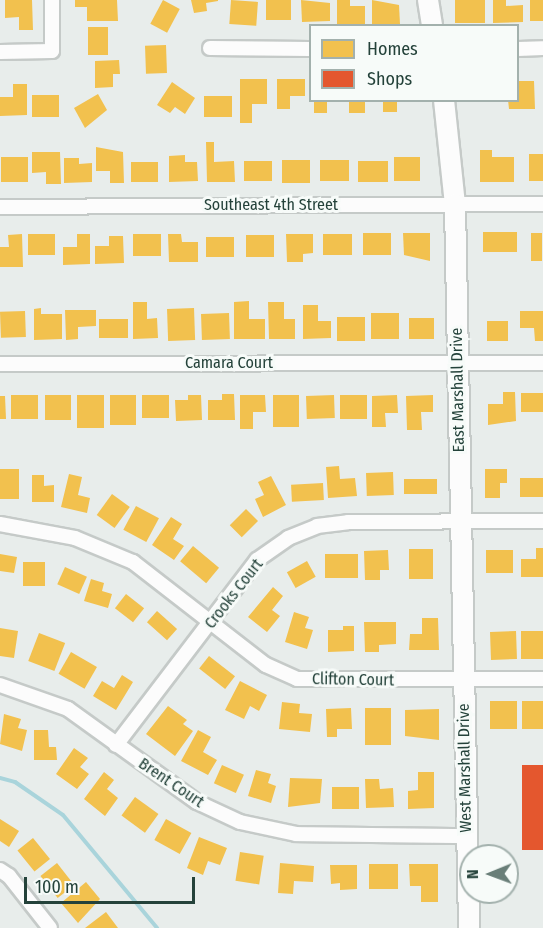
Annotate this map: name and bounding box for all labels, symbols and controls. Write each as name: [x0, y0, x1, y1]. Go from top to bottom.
legend: [309, 24, 519, 102]
text: Homes: [367, 38, 418, 60]
text: Shops: [367, 68, 412, 90]
street label: Southeast 4th Street: [204, 195, 338, 215]
street label: East Marshall Drive: [447, 328, 469, 452]
street label: Camara Court: [185, 353, 273, 373]
street label: Crooks Court: [201, 555, 267, 633]
street label: Clifton Court: [312, 670, 394, 690]
street label: West Marshall Drive: [454, 703, 476, 833]
street label: Brent Court: [135, 754, 207, 812]
north arrow: [459, 844, 519, 904]
scale bar: [27, 865, 198, 903]
text: N: [463, 869, 482, 879]
text: 100 m: [35, 876, 79, 898]

